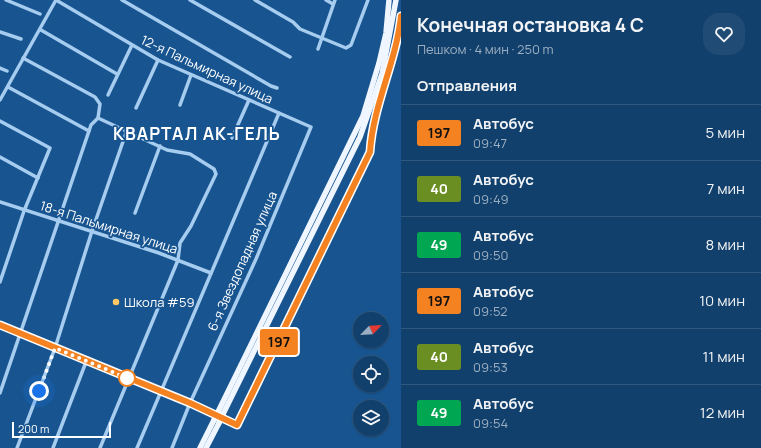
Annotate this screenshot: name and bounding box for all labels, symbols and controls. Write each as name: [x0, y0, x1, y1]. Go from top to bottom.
text: Конечная остановка 4 С: [417, 12, 644, 38]
button: heart: [703, 13, 745, 55]
street label: 12-я Пальмирная улица: [138, 30, 276, 108]
text: Пешком · 4 мин · 250 m: [417, 40, 554, 58]
text: Отправления: [417, 75, 517, 96]
text: Автобус: [473, 113, 534, 134]
district label: КВАРТАЛ АК-ГЕЛЬ: [113, 122, 281, 145]
text: 5 мин: [706, 122, 745, 143]
text: 197: [428, 123, 450, 142]
text: 09:47: [473, 134, 507, 152]
text: Автобус: [473, 169, 534, 190]
text: 7 мин: [707, 178, 745, 199]
text: 40: [430, 179, 448, 198]
street label: 6-я Звездопадная улица: [203, 188, 281, 334]
text: 09:49: [473, 190, 508, 208]
street label: 18-я Пальмирная улица: [38, 196, 180, 258]
text: Автобус: [473, 225, 534, 246]
text: 8 мин: [706, 234, 745, 255]
text: 49: [431, 235, 447, 254]
text: 09:50: [473, 246, 508, 264]
text: Автобус: [473, 281, 534, 302]
text: 10 мин: [699, 290, 745, 311]
text: 197: [428, 291, 450, 310]
place label: Школа #59: [124, 293, 195, 311]
marker: Школа #59: [111, 297, 121, 307]
text: 09:52: [473, 302, 507, 320]
north arrow: [353, 312, 389, 348]
map controls: [353, 312, 389, 436]
line badge: 197: [256, 329, 302, 355]
text: 197: [268, 332, 290, 351]
text: Автобус: [473, 337, 534, 358]
text: 11 мин: [703, 346, 745, 367]
text: 40: [430, 347, 448, 366]
button: locate: [353, 356, 389, 392]
text: 09:53: [473, 358, 508, 376]
unlabelled marker: [118, 369, 136, 387]
your location: [29, 381, 49, 401]
text: Автобус: [473, 393, 534, 414]
button: layers: [353, 400, 389, 436]
text: 12 мин: [700, 402, 745, 423]
text: 49: [431, 403, 447, 422]
text: 09:54: [473, 414, 508, 432]
scale bar: [12, 420, 111, 439]
text: 200 m: [18, 421, 49, 436]

